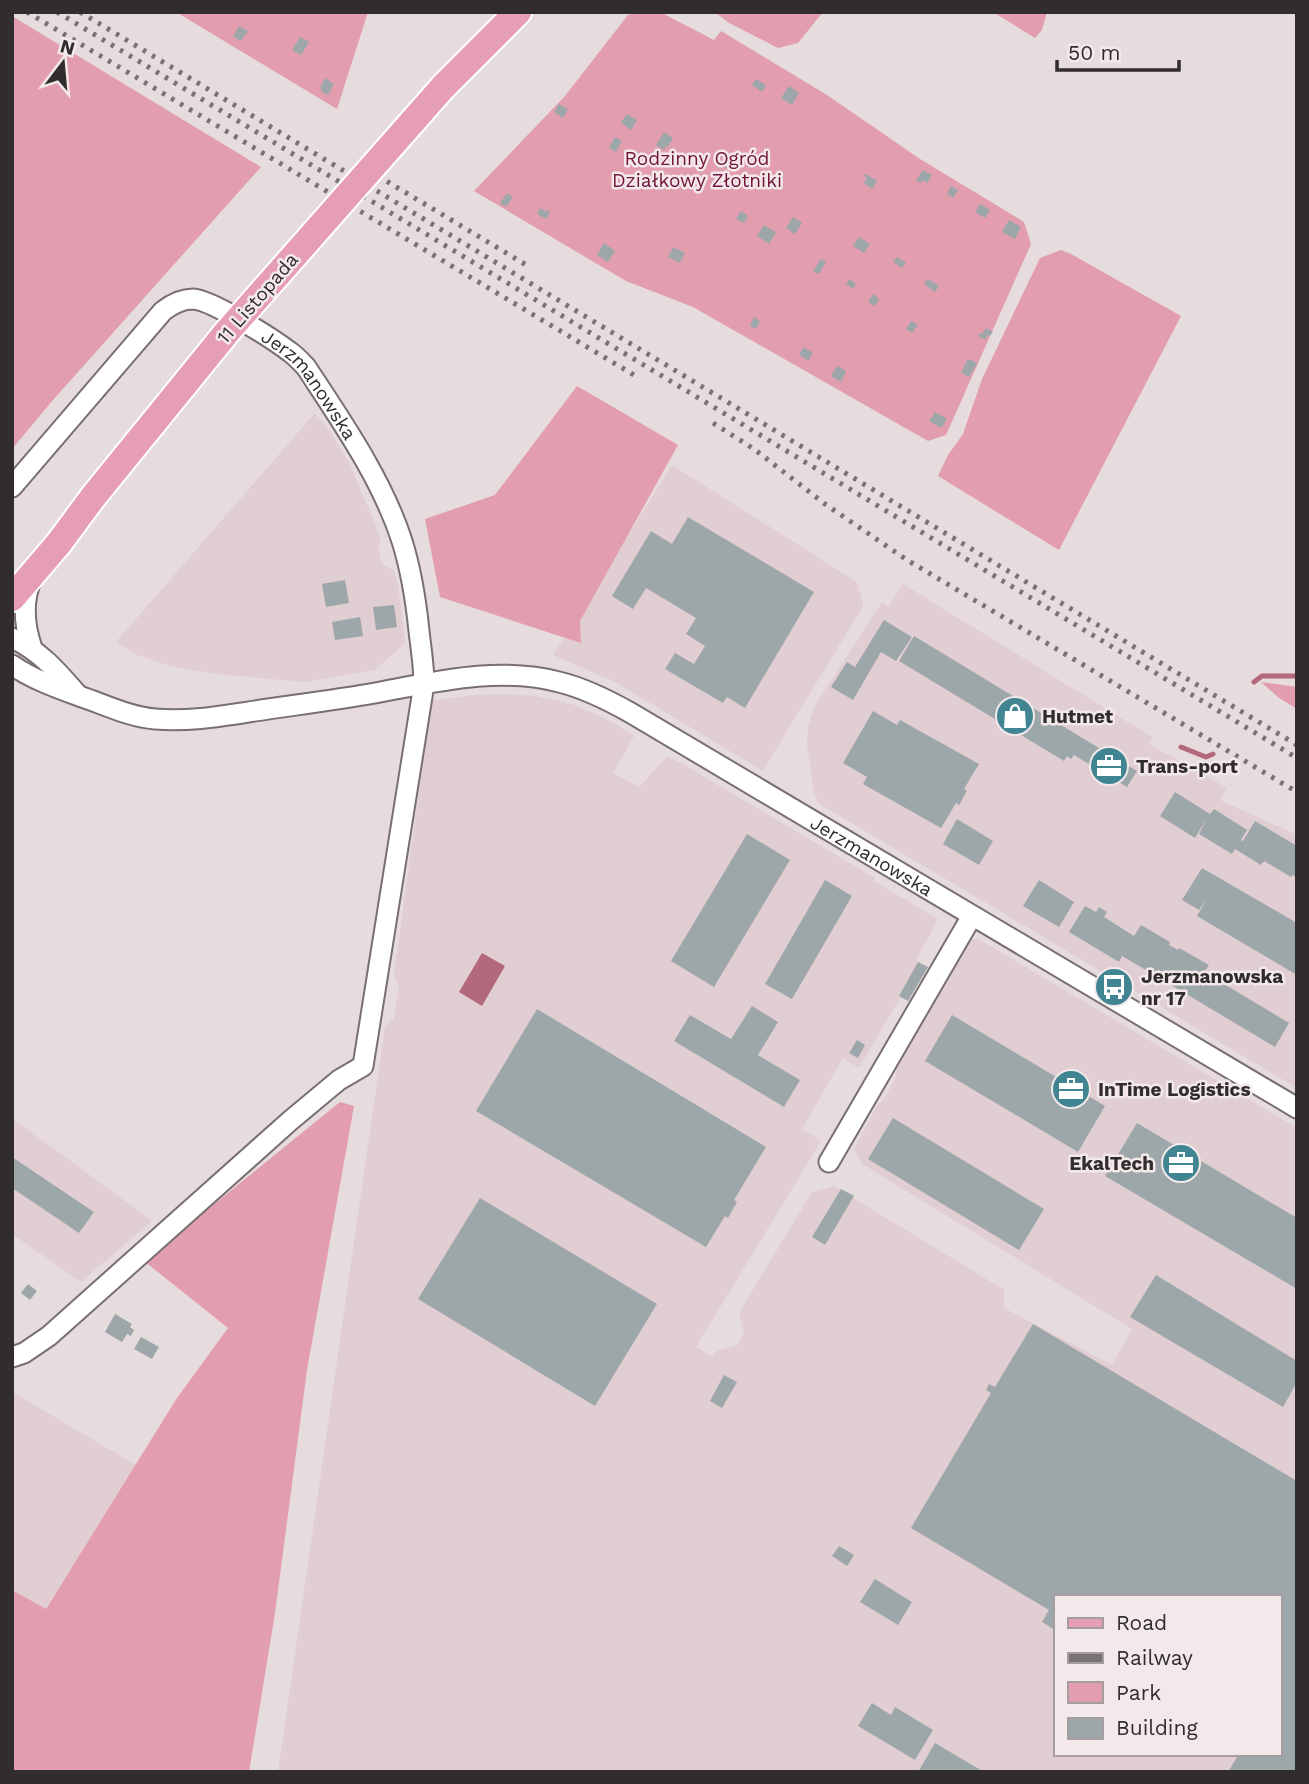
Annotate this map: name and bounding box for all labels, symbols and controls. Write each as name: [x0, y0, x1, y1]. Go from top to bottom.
north arrow: [28, 28, 98, 98]
scale bar: [1057, 28, 1180, 72]
text: N: [58, 34, 77, 60]
text: 50 m: [1068, 40, 1120, 65]
park label: Rodzinny Ogród Działkowy Złotniki: [612, 147, 782, 192]
street label: 11 Listopada: [212, 248, 303, 348]
street label: Jerzmanowska: [257, 325, 361, 444]
shop icon: Hutmet: [994, 695, 1036, 737]
place label: Hutmet: [1042, 705, 1114, 728]
office icon: Trans-port: [1088, 745, 1130, 787]
place label: Trans-port: [1136, 755, 1238, 778]
street label: Jerzmanowska: [806, 811, 937, 901]
place label: Jerzmanowska nr 17: [1141, 965, 1283, 1010]
bus stop icon: Jerzmanowska nr 17: [1093, 966, 1135, 1008]
office icon: InTime Logistics: [1050, 1068, 1092, 1110]
place label: InTime Logistics: [1098, 1078, 1251, 1101]
office icon: EkalTech: [1160, 1142, 1202, 1184]
place label: EkalTech: [1069, 1152, 1154, 1175]
legend: [1054, 1595, 1281, 1756]
text: Road: [1116, 1610, 1167, 1635]
text: Railway: [1116, 1645, 1193, 1670]
text: Park: [1116, 1680, 1161, 1705]
text: Building: [1116, 1715, 1198, 1740]

